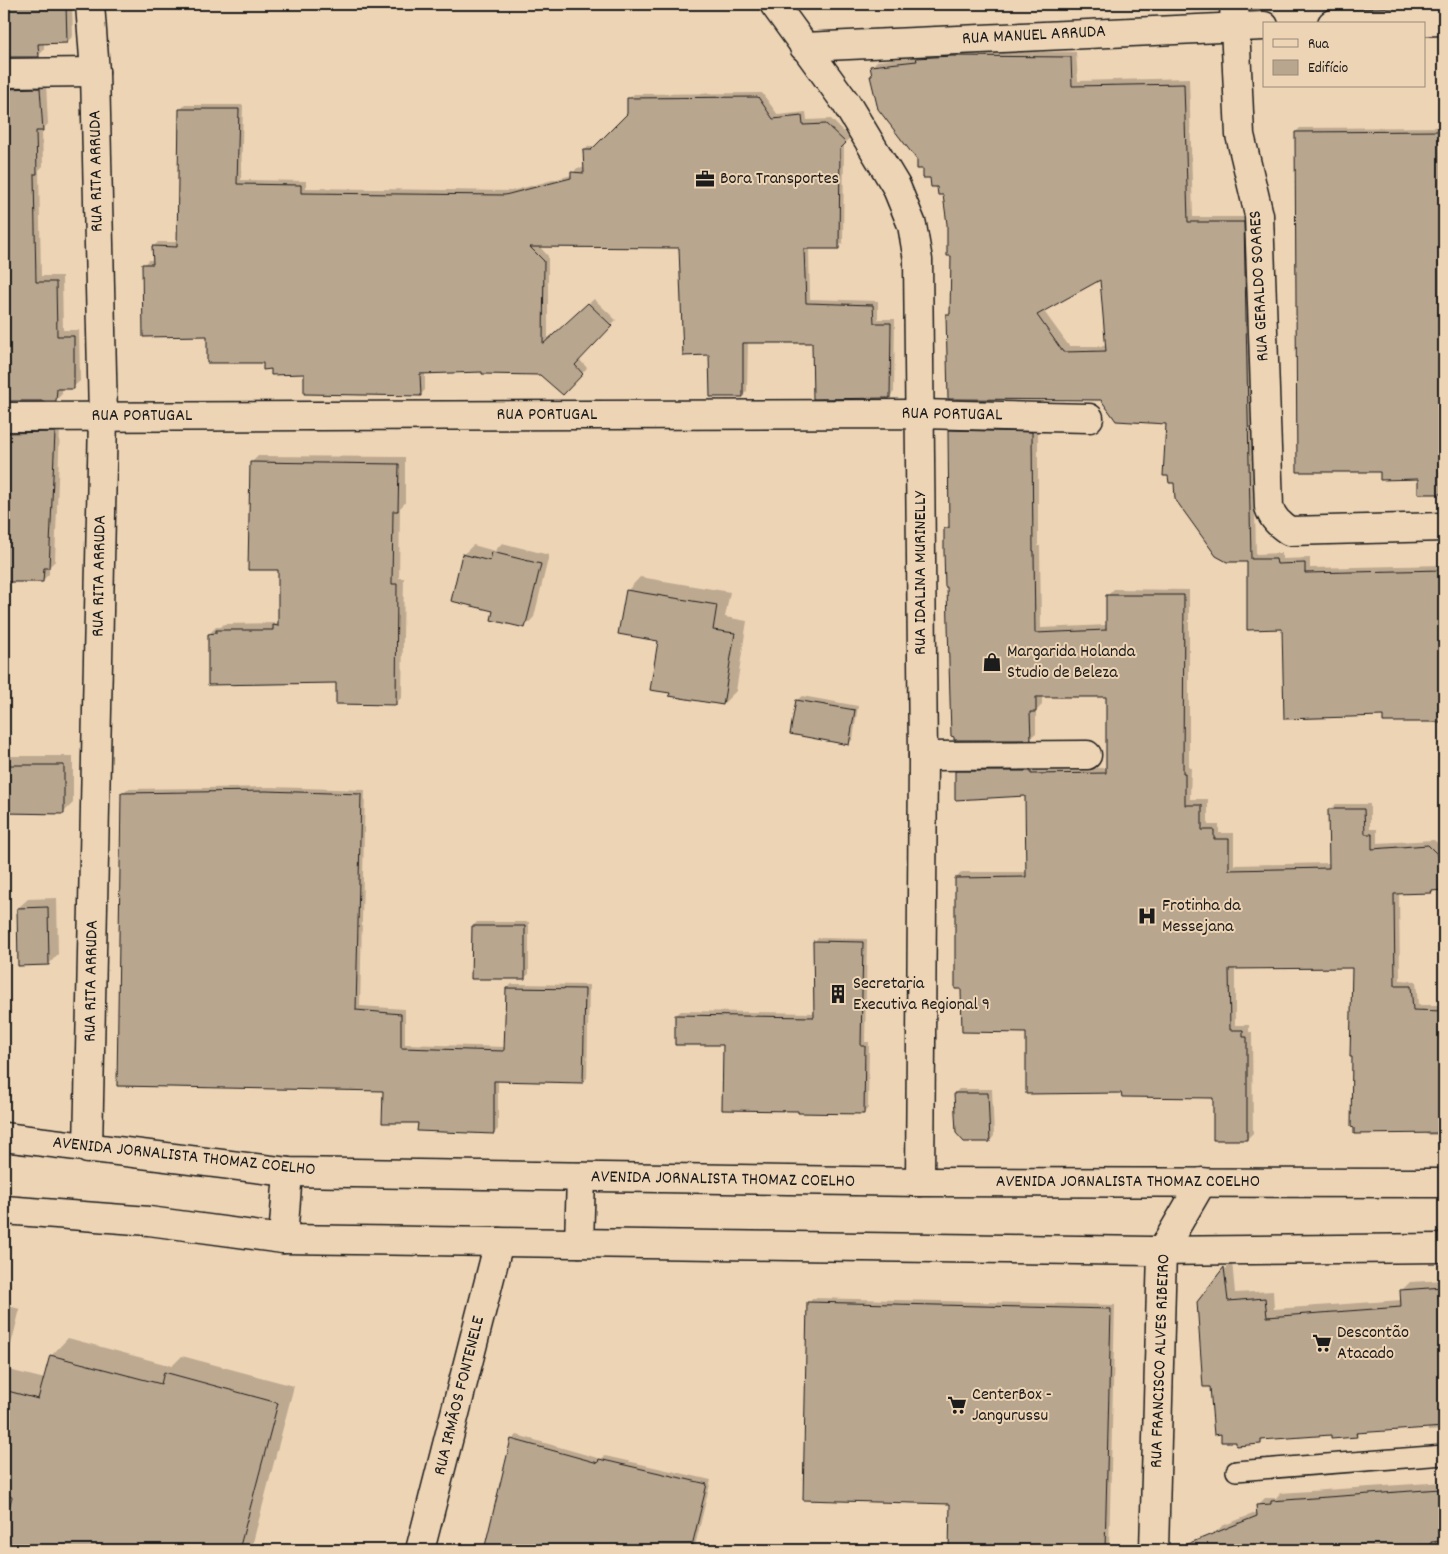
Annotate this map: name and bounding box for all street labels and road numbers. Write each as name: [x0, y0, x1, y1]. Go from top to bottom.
street label: RUA MANUEL ARRUDA: [961, 20, 1107, 52]
street label: RUA RITA ARRUDA: [83, 110, 111, 232]
street label: RUA GERALDO SOARES: [1244, 210, 1276, 362]
street label: RUA PORTUGAL: [901, 402, 1003, 428]
street label: RUA PORTUGAL: [497, 403, 598, 428]
street label: RUA PORTUGAL: [92, 404, 193, 429]
street label: RUA IDALINA MURINELLY: [909, 490, 934, 655]
street label: RUA RITA ARRUDA: [86, 515, 114, 637]
street label: RUA RITA ARRUDA: [78, 920, 106, 1042]
street label: AVENIDA JORNALISTA THOMAZ COELHO: [51, 1131, 317, 1183]
street label: AVENIDA JORNALISTA THOMAZ COELHO: [591, 1165, 855, 1195]
street label: AVENIDA JORNALISTA THOMAZ COELHO: [996, 1170, 1260, 1195]
street label: RUA FRANCISCO ALVES RIBEIRO: [1145, 1253, 1177, 1469]
street label: RUA IRMÃOS FONTENELE: [428, 1314, 492, 1478]

